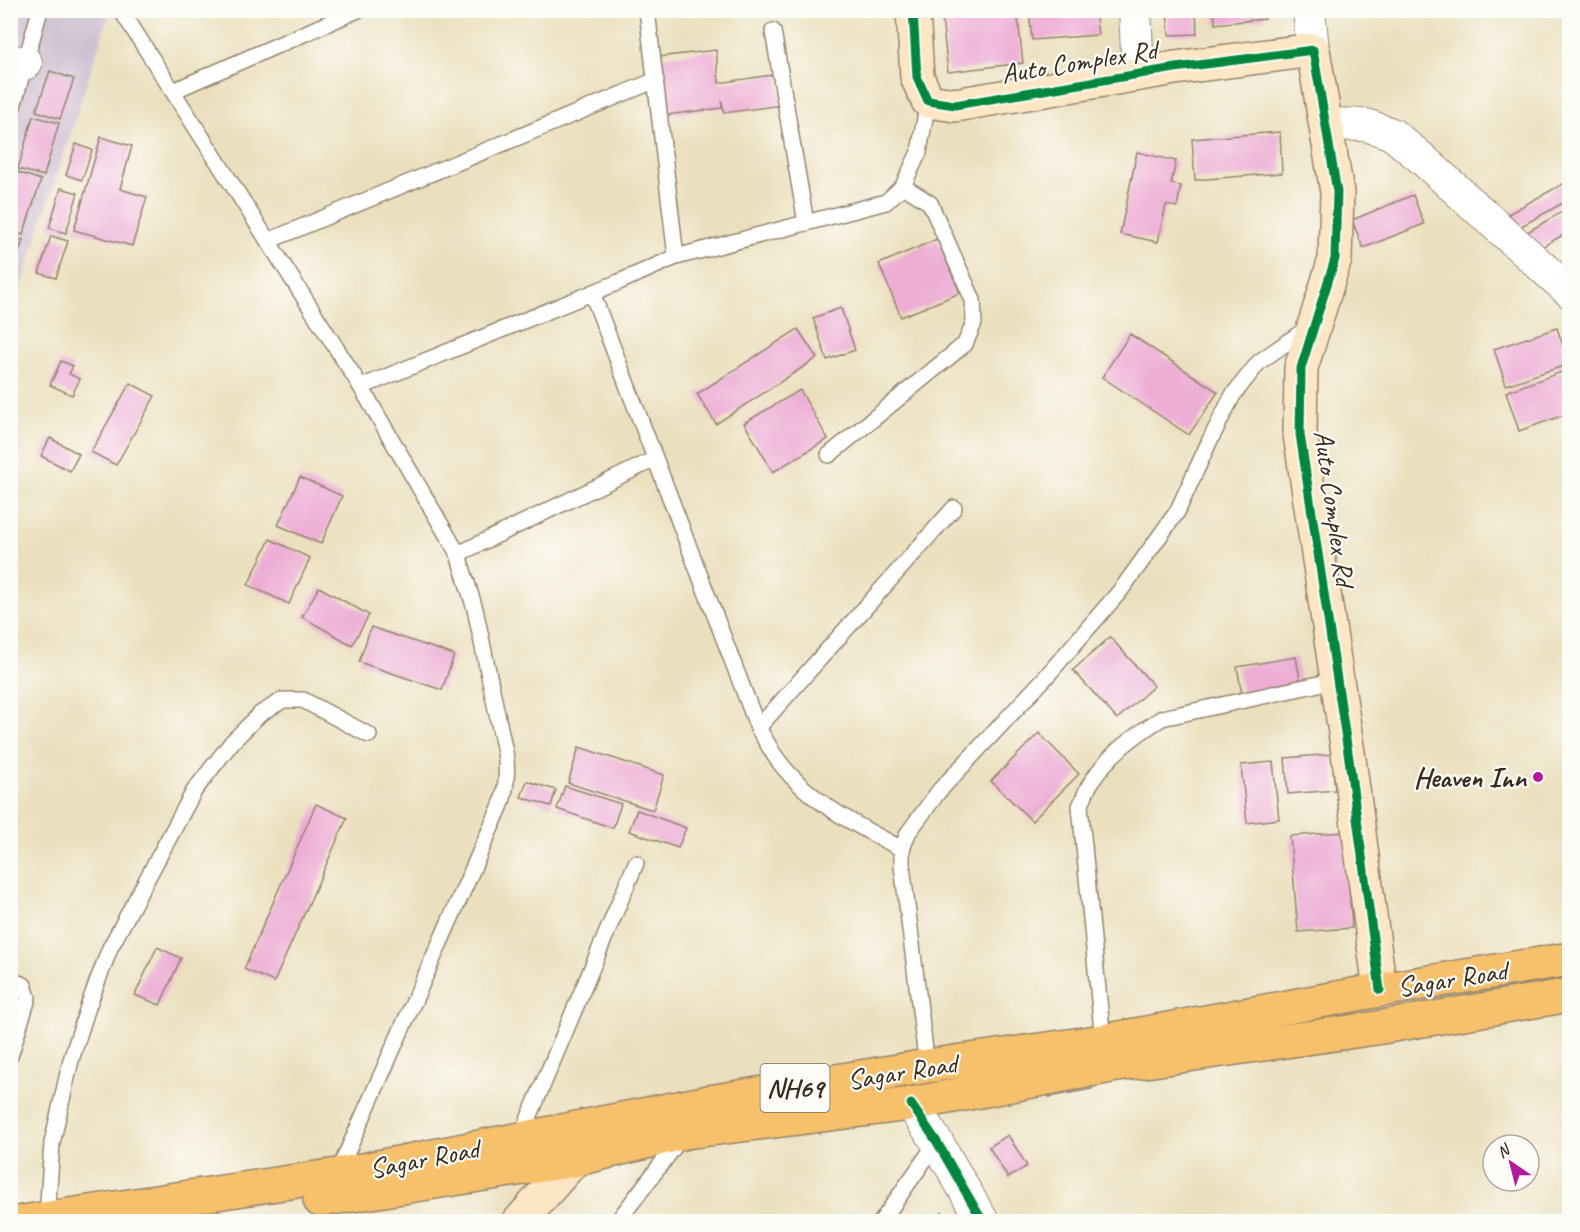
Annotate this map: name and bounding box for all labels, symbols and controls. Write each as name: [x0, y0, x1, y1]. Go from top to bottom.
street label: Auto Complex Rd: [999, 31, 1163, 91]
street label: Auto Complex Rd: [1306, 428, 1363, 592]
place label: Heaven Inn: [1414, 760, 1527, 795]
marker: Heaven Inn: [1531, 770, 1545, 784]
street label: Sagar Road: [1395, 952, 1513, 1004]
street label: Sagar Road: [845, 1045, 963, 1097]
road number: NH69: [760, 1064, 830, 1112]
street label: Sagar Road: [366, 1130, 486, 1186]
north arrow: [1481, 1133, 1541, 1193]
text: N: [1493, 1139, 1515, 1163]

